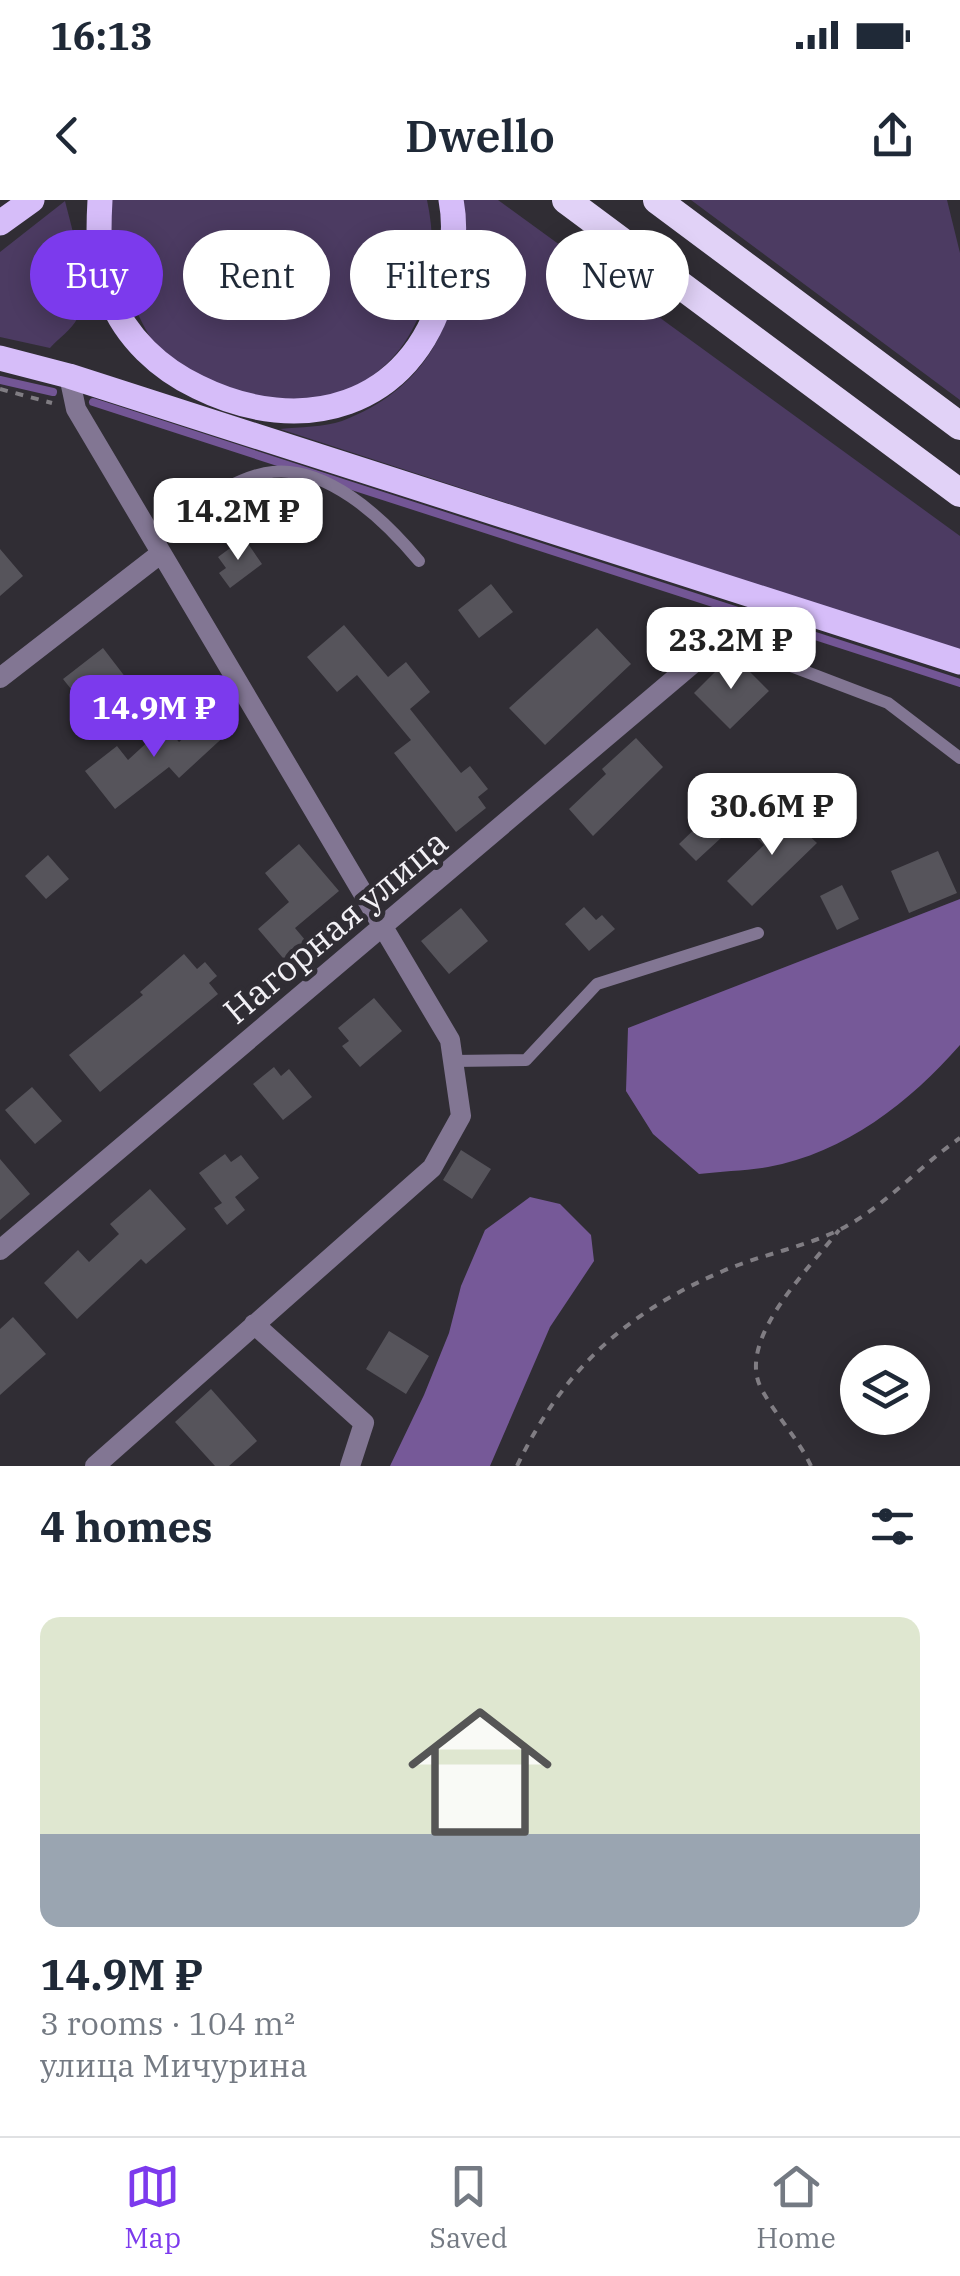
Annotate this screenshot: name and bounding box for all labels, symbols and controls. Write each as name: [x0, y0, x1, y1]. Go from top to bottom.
text: 16:13: [50, 11, 153, 60]
text: Dwello: [405, 106, 555, 164]
icon: back: [40, 108, 95, 163]
icon: share: [865, 108, 920, 163]
chip: Buy: [30, 230, 163, 320]
chip: Rent: [183, 230, 330, 320]
chip: Filters: [350, 230, 526, 320]
chip: New: [546, 230, 689, 320]
pin: 14.2M ₽: [146, 478, 330, 563]
text: 14.2M ₽: [176, 489, 300, 531]
pin: 23.2M ₽: [639, 607, 823, 692]
text: 23.2M ₽: [669, 618, 793, 660]
pin: 14.9M ₽: [62, 675, 246, 760]
text: 14.9M ₽: [92, 686, 216, 728]
pin: 30.6M ₽: [680, 773, 864, 858]
text: 30.6M ₽: [710, 784, 834, 826]
street label: Нагорная улица: [213, 819, 457, 1033]
map controls: [840, 1345, 930, 1435]
button: layers: [840, 1345, 930, 1435]
text: 4 homes: [40, 1499, 213, 1554]
icon: filters: [865, 1499, 920, 1554]
icon: home: [390, 1682, 570, 1862]
text: 14.9M ₽: [40, 1947, 203, 2002]
text: 3 rooms · 104 m²: [40, 2002, 295, 2044]
text: улица Мичурина: [40, 2044, 308, 2086]
tab: Map: [124, 2159, 181, 2256]
tab: Saved: [429, 2159, 508, 2256]
tab: Home: [756, 2159, 836, 2256]

